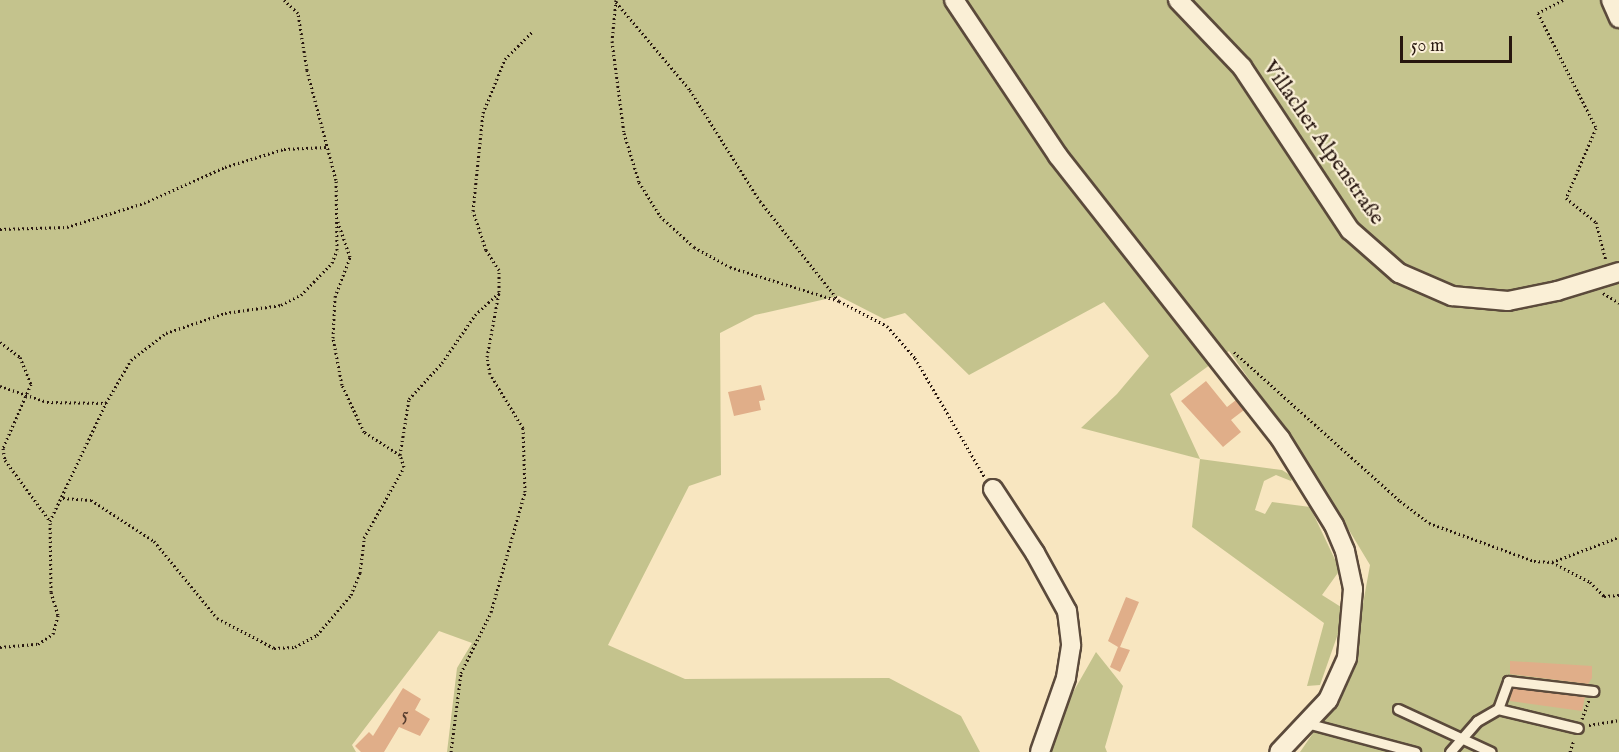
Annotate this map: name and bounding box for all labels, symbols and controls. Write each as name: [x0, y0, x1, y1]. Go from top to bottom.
scale bar: [1403, 24, 1516, 62]
text: 50 m: [1411, 35, 1444, 58]
street label: Villacher Alpenstraße: [1256, 56, 1390, 230]
house number: 5: [401, 702, 409, 726]

